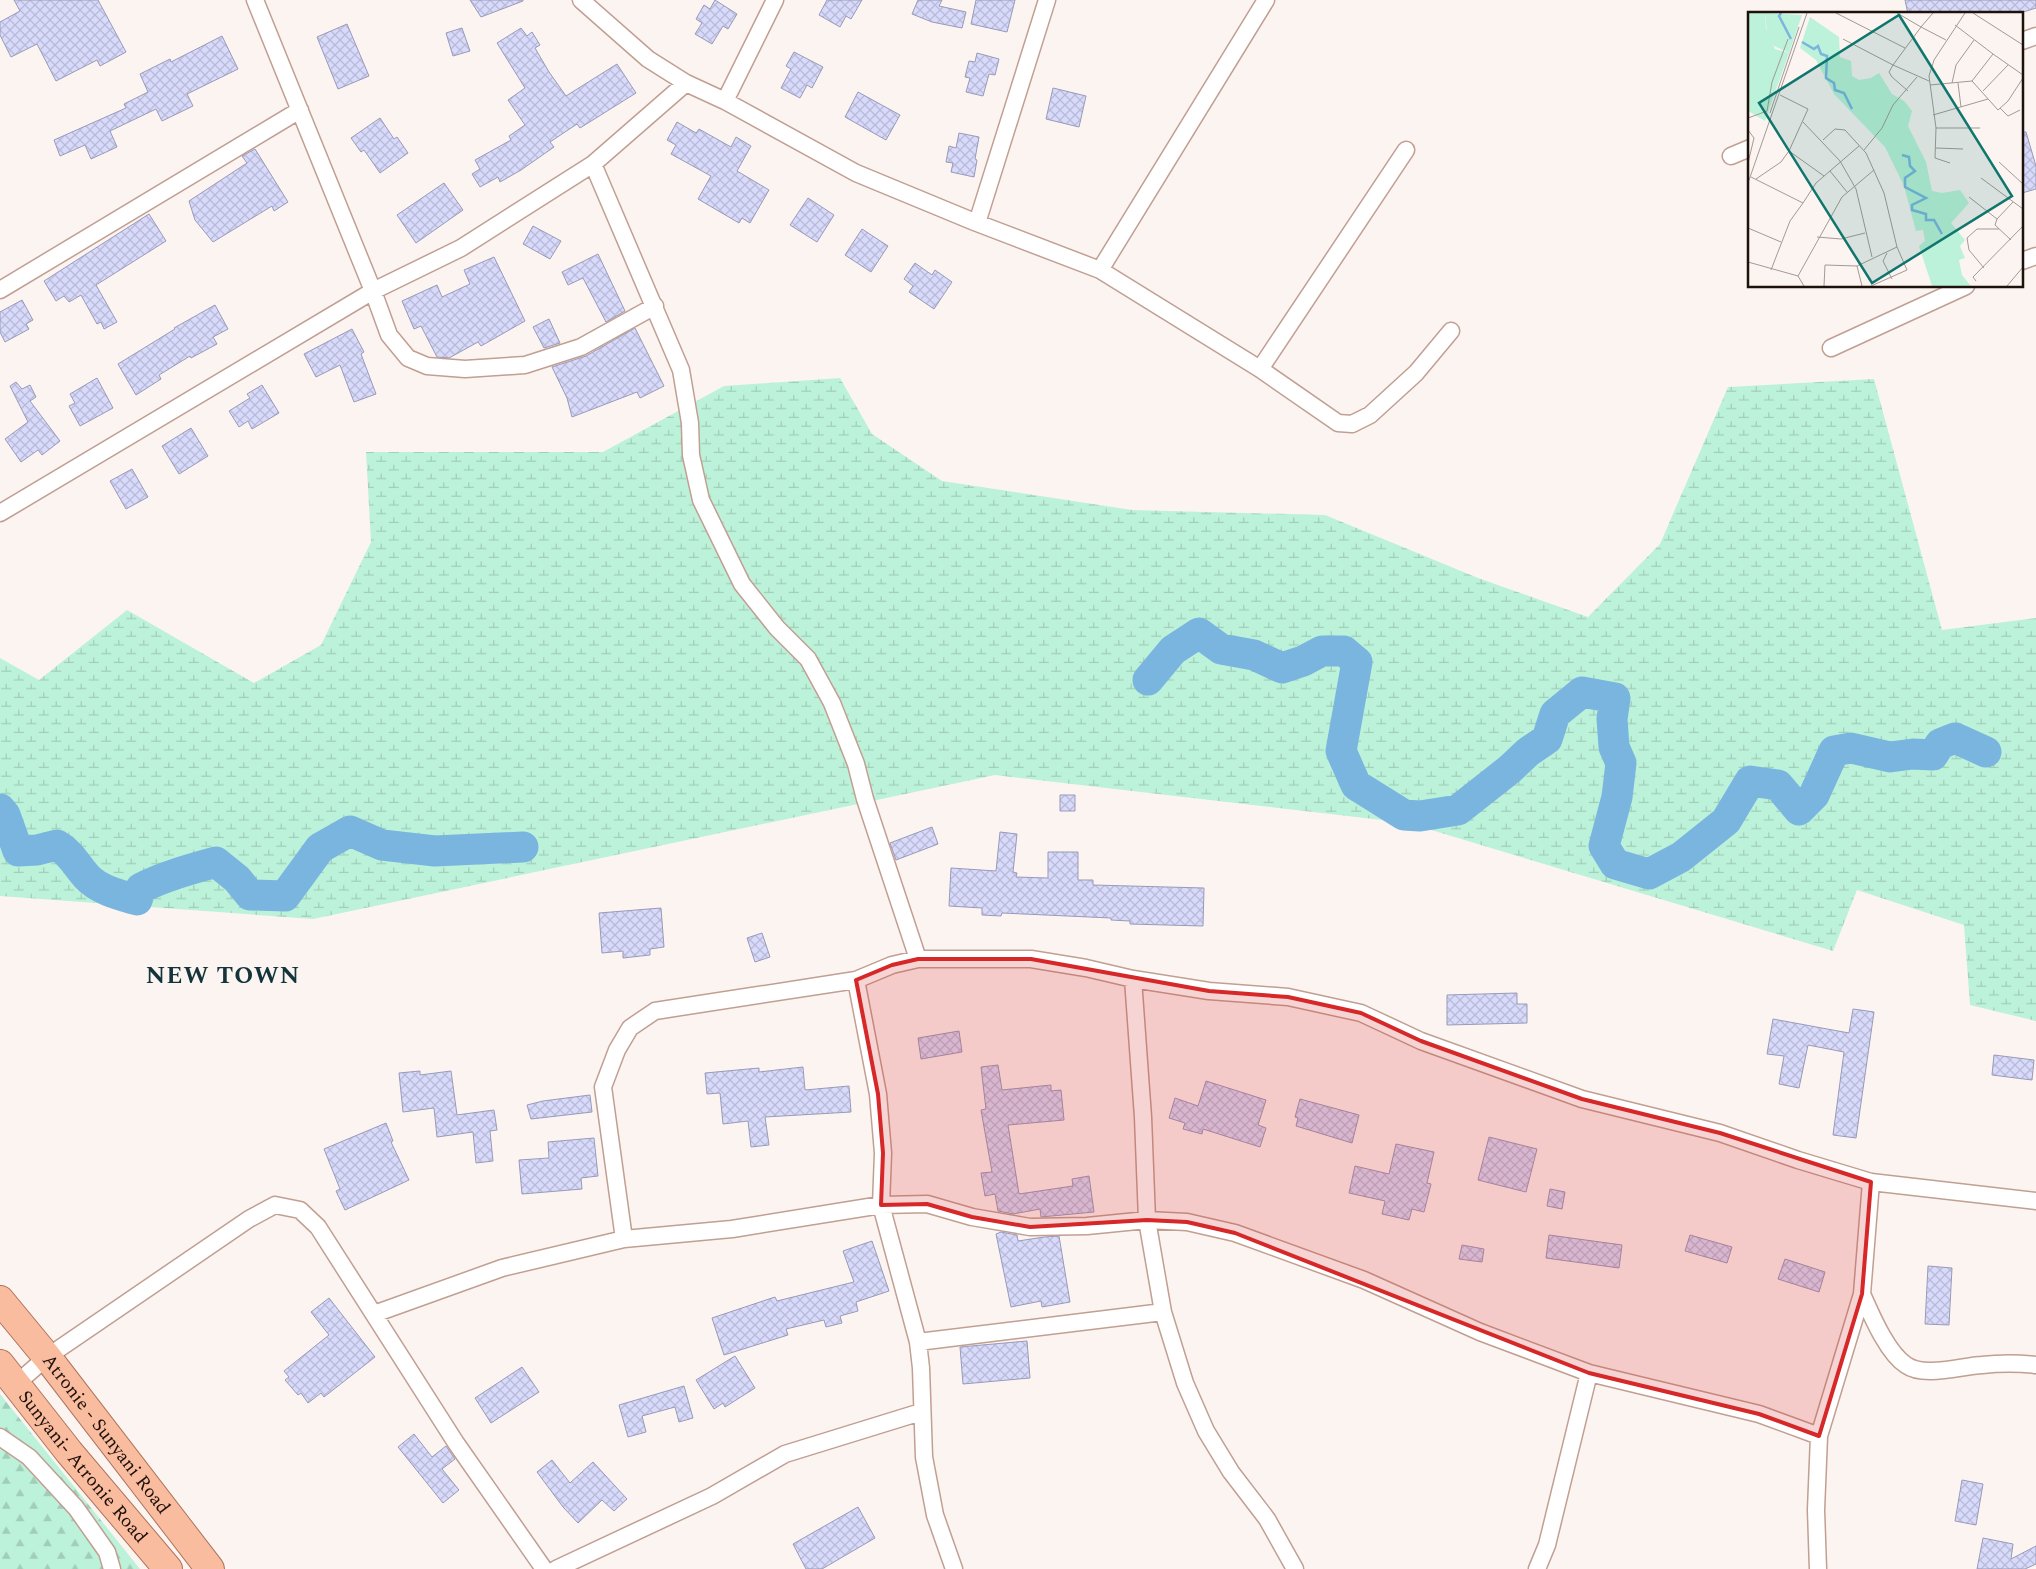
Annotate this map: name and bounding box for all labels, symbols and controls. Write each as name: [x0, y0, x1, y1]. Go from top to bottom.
inset map: [1748, 12, 2024, 288]
district label: NEW TOWN: [146, 958, 300, 994]
street label: Atronie - Sunyani Road: [35, 1348, 177, 1520]
street label: Sunyani- Atronie Road: [11, 1384, 155, 1550]

